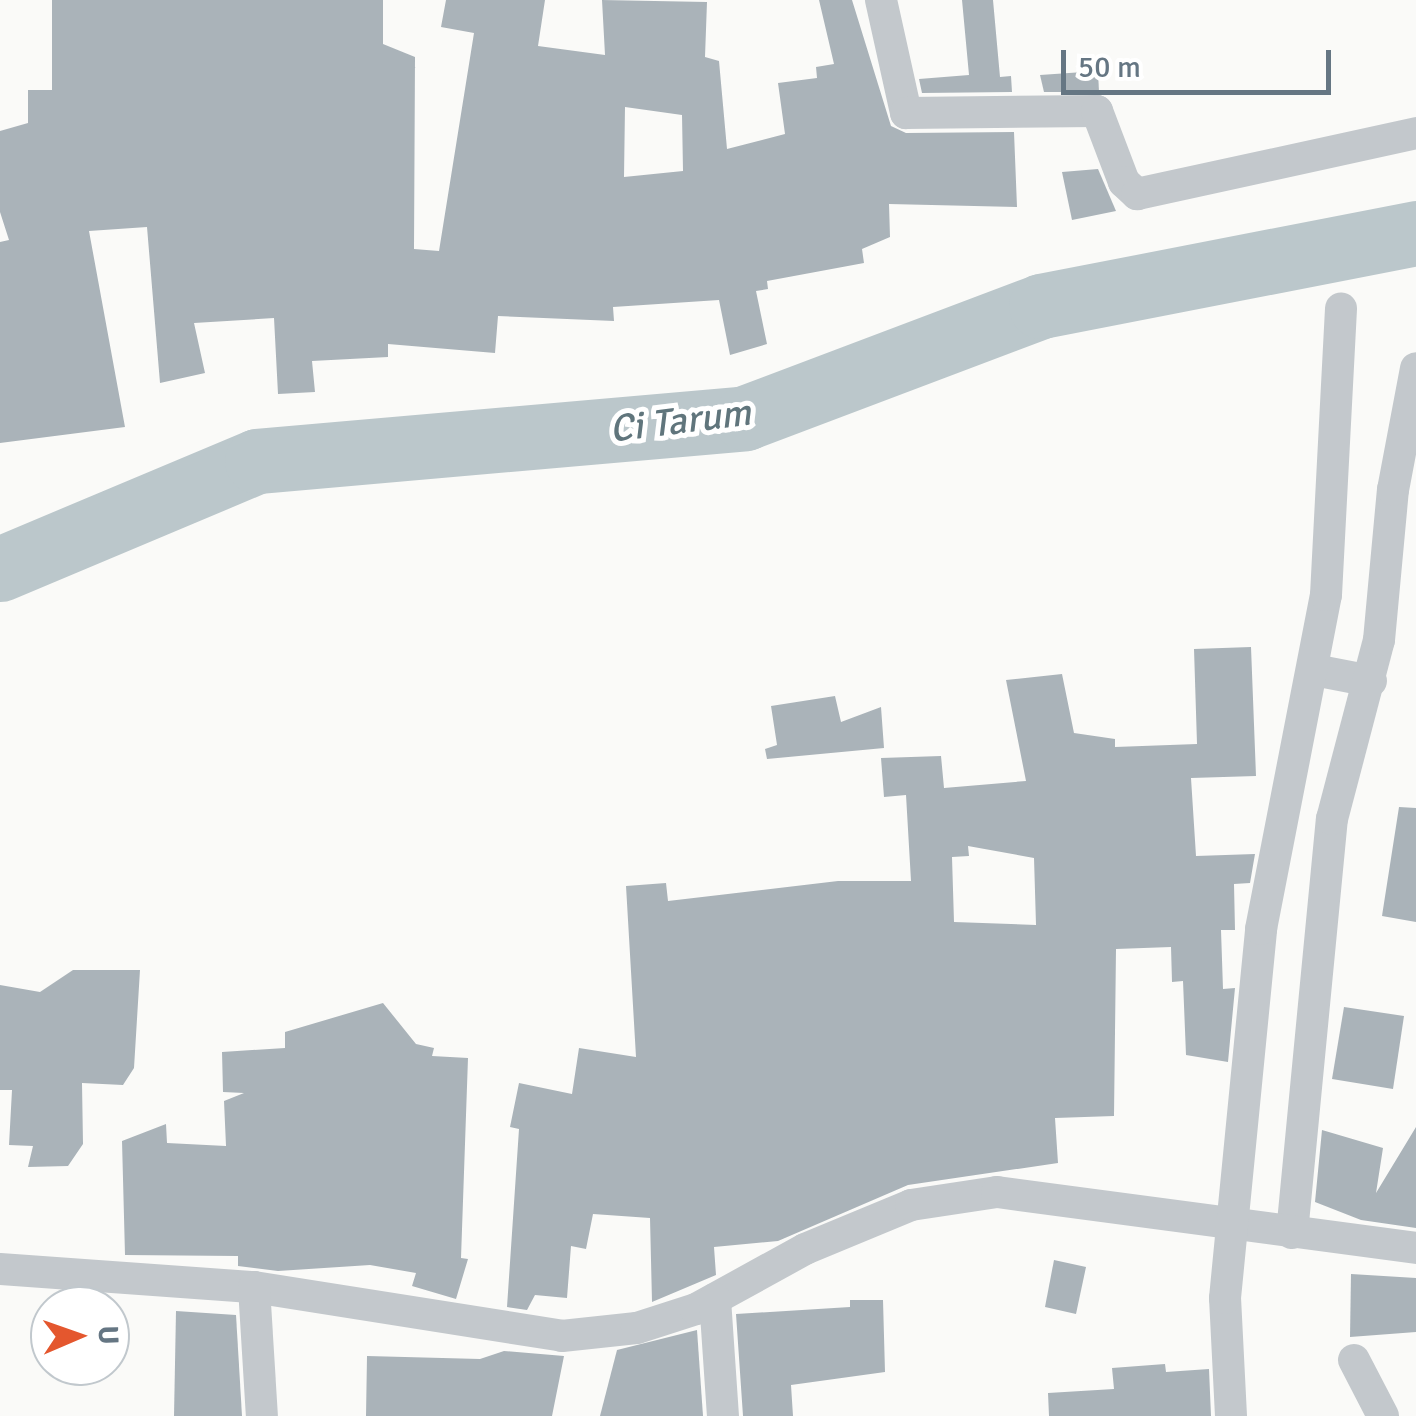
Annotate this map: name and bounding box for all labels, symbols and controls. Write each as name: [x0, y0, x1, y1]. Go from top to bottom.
scale bar: [1066, 30, 1336, 92]
text: 50 m: [1078, 49, 1141, 86]
water label: Ci Tarum: [607, 390, 753, 452]
north arrow: [30, 1286, 130, 1386]
text: U: [91, 1325, 125, 1345]

